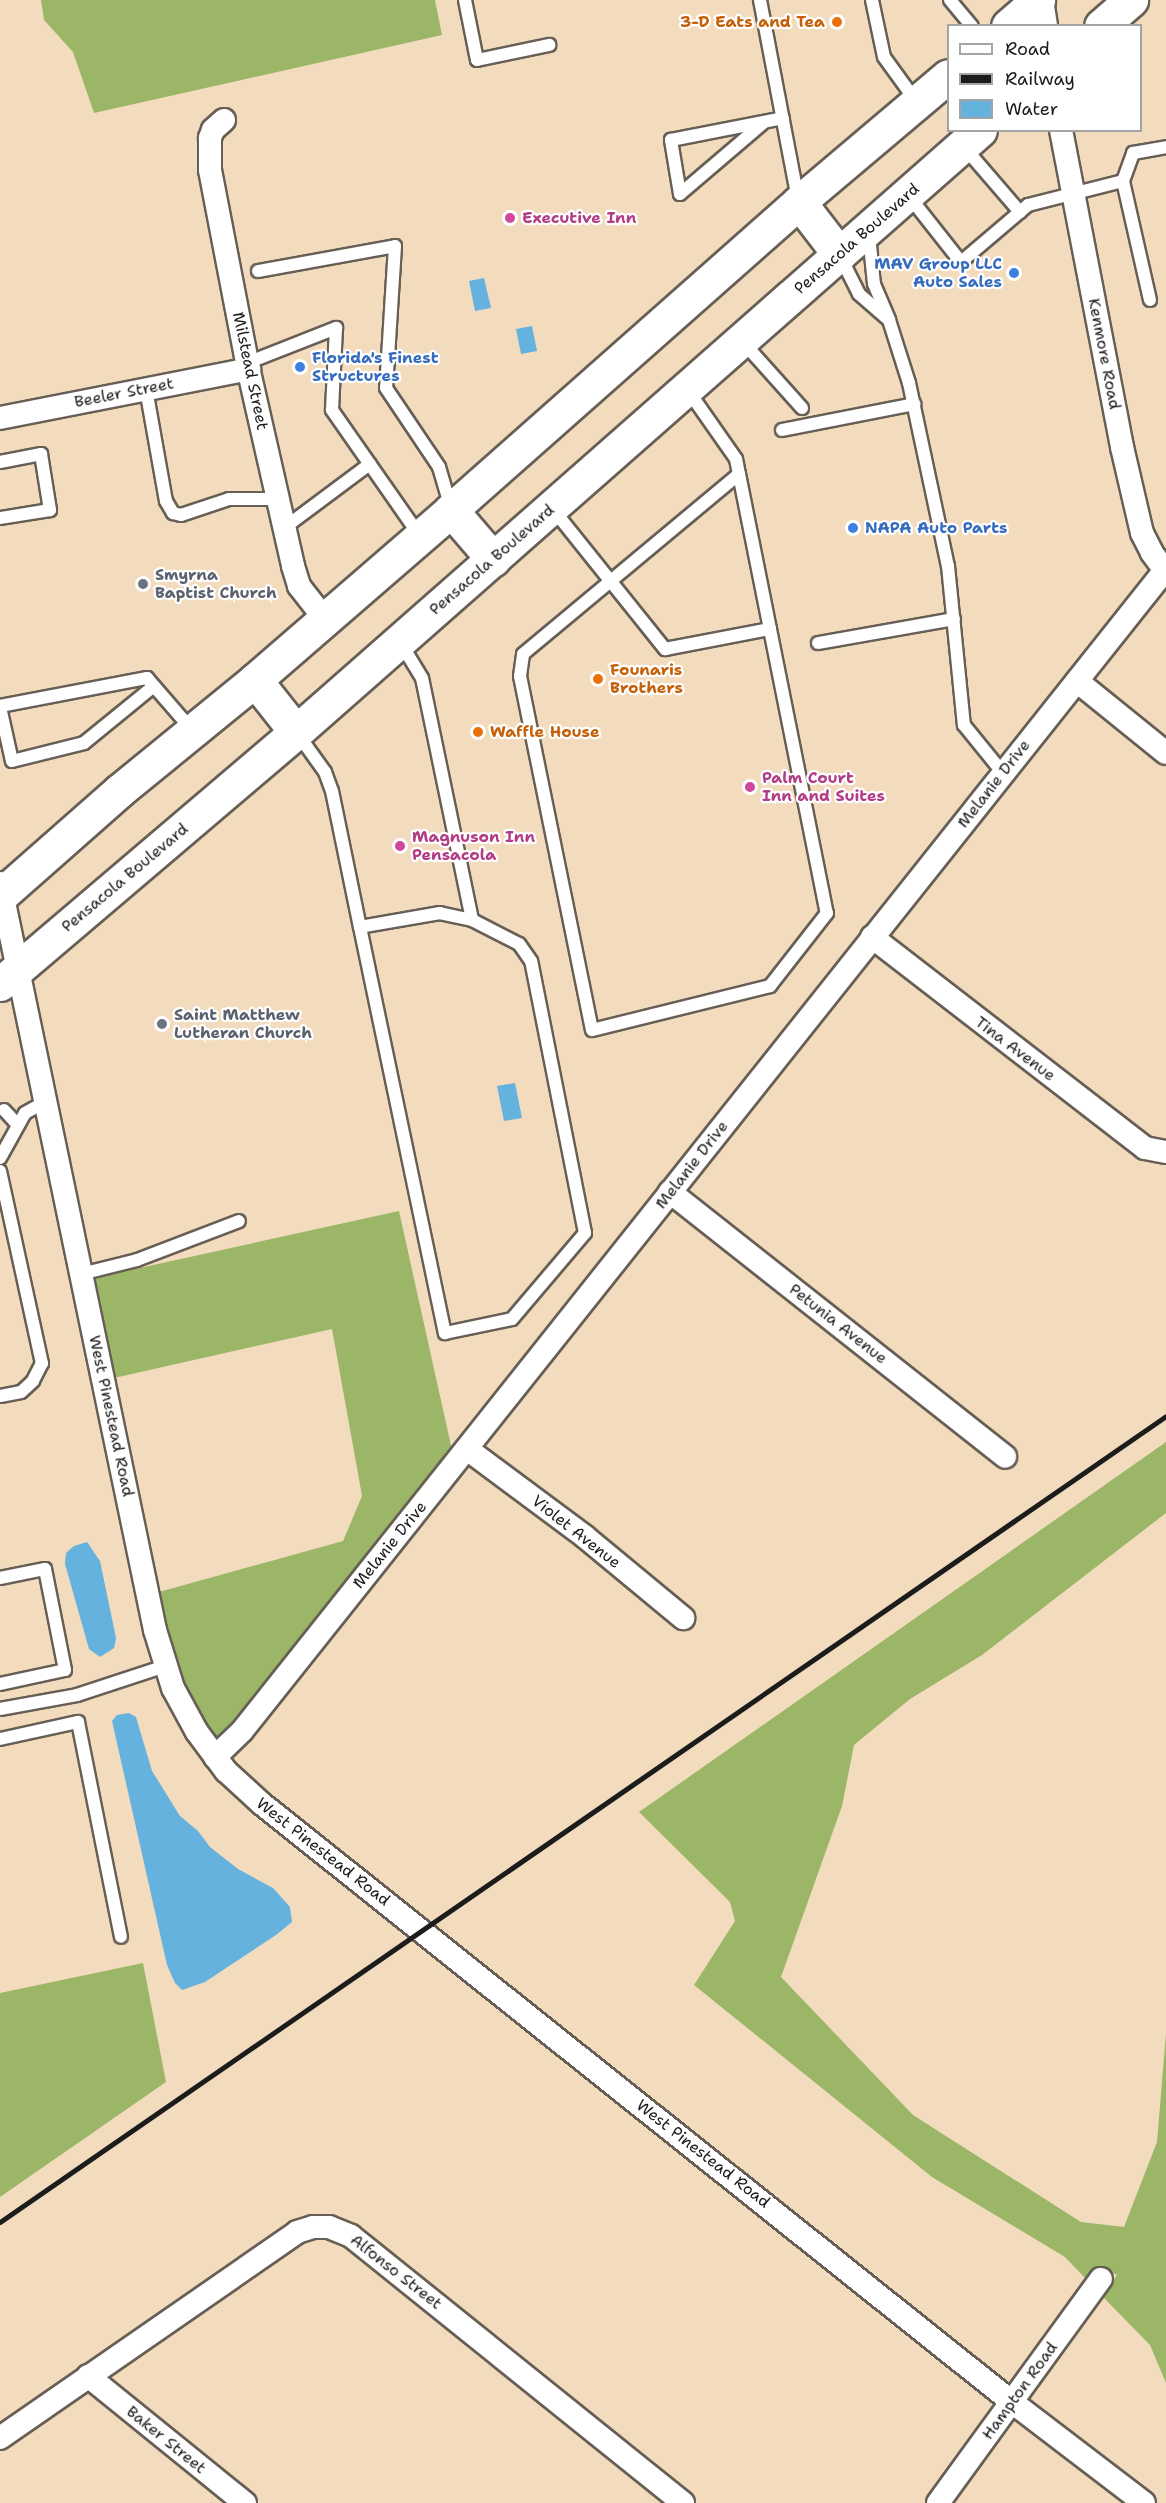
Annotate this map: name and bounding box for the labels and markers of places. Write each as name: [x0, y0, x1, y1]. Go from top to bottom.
place label: 3-D Eats and Tea: [680, 12, 825, 32]
marker: 3-D Eats and Tea: [830, 15, 844, 29]
place label: Executive Inn: [522, 208, 636, 228]
marker: Executive Inn: [503, 211, 517, 225]
place label: MAV Group LLC Auto Sales: [874, 254, 1002, 292]
marker: MAV Group LLC Auto Sales: [1007, 266, 1021, 280]
place label: Florida's Finest Structures: [312, 348, 439, 386]
marker: Florida's Finest Structures: [293, 360, 307, 374]
place label: NAPA Auto Parts: [865, 518, 1008, 538]
marker: NAPA Auto Parts: [846, 521, 860, 535]
place label: Smyrna Baptist Church: [155, 565, 277, 603]
marker: Smyrna Baptist Church: [136, 577, 150, 591]
place label: Founaris Brothers: [610, 660, 683, 698]
marker: Founaris Brothers: [591, 672, 605, 686]
place label: Waffle House: [490, 722, 600, 742]
marker: Waffle House: [471, 725, 485, 739]
place label: Palm Court Inn and Suites: [762, 768, 885, 806]
marker: Palm Court Inn and Suites: [743, 780, 757, 794]
place label: Magnuson Inn Pensacola: [412, 827, 535, 865]
marker: Magnuson Inn Pensacola: [393, 839, 407, 853]
place label: Saint Matthew Lutheran Church: [174, 1005, 312, 1043]
marker: Saint Matthew Lutheran Church: [155, 1017, 169, 1031]

